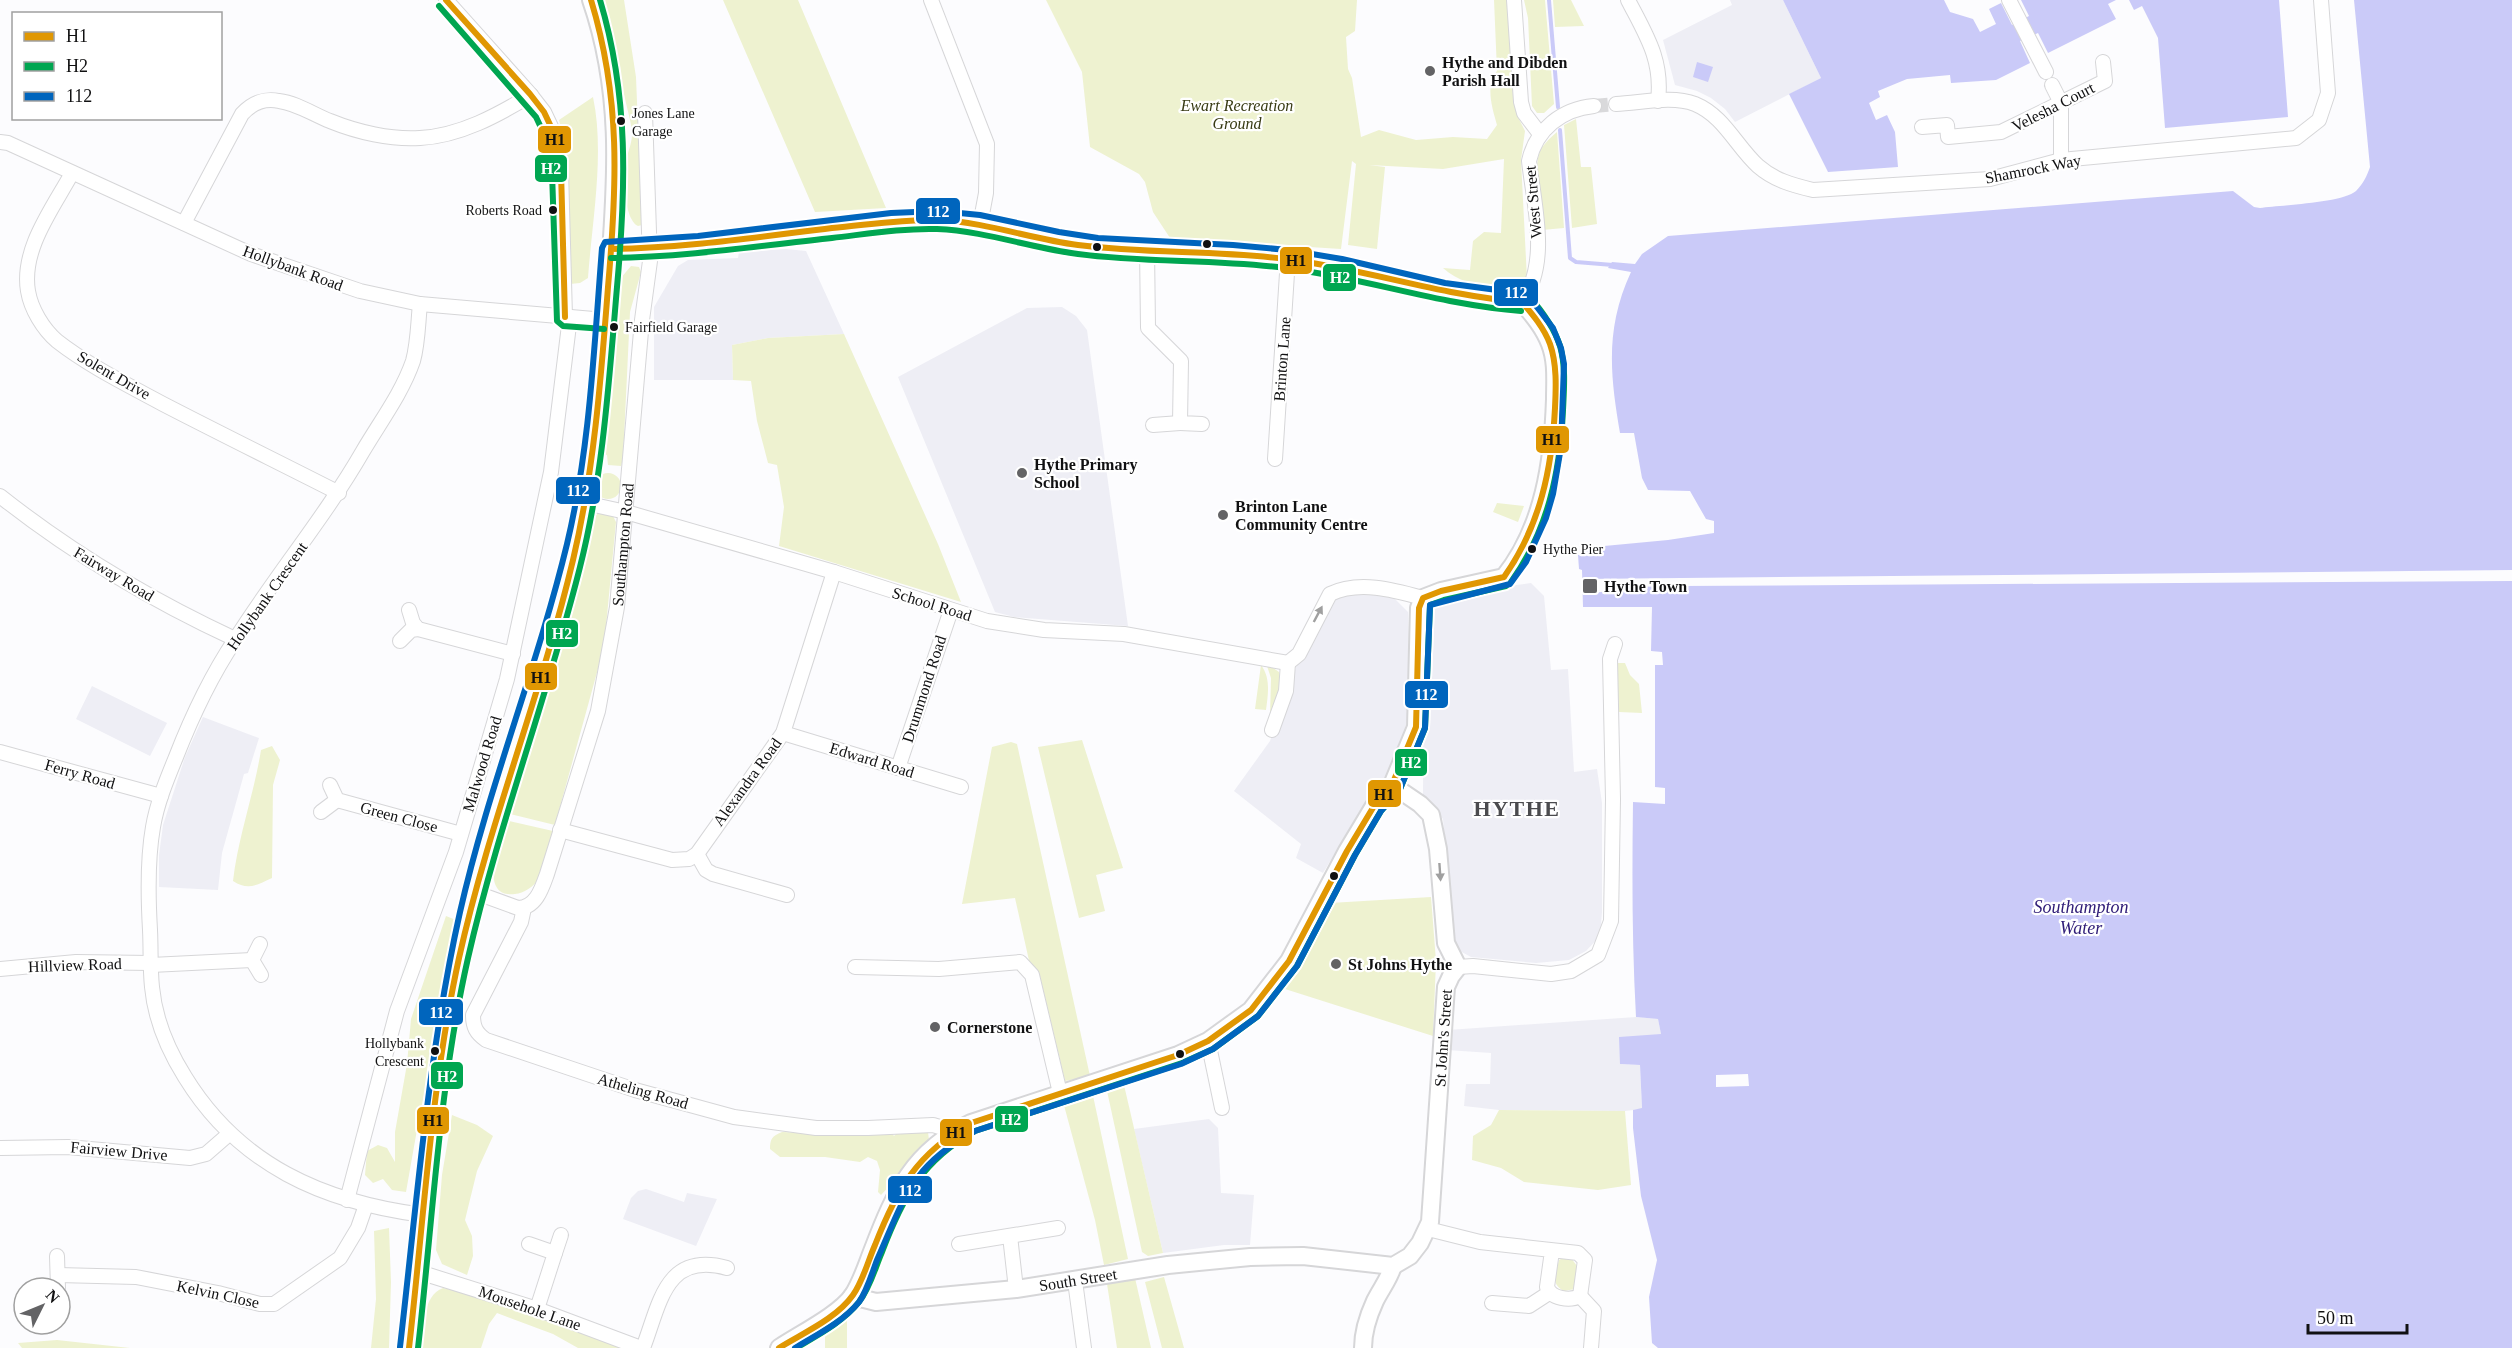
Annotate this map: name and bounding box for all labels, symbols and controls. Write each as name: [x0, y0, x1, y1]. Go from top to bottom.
legend: [12, 12, 222, 120]
text: H1: [66, 26, 88, 46]
place label: Hythe and Dibden Parish Hall: [1442, 54, 1567, 89]
text: H2: [66, 56, 88, 76]
marker: Hythe and Dibden Parish Hall: [1423, 64, 1437, 78]
street label: Velesha Court: [2009, 79, 2098, 135]
text: 112: [66, 86, 92, 106]
park label: Ewart Recreation Ground: [1180, 97, 1293, 132]
place label: Jones Lane Garage: [632, 106, 695, 139]
marker: Jones Lane Garage: [615, 115, 627, 127]
line badge: H1: [537, 125, 572, 154]
text: H1: [545, 131, 565, 148]
street label: Shamrock Way: [1984, 151, 2083, 188]
line badge: H2: [534, 154, 568, 183]
text: H2: [541, 160, 561, 177]
street label: West Street: [1521, 164, 1545, 239]
line badge: 112: [915, 197, 961, 225]
place label: Roberts Road: [465, 203, 542, 218]
text: 112: [926, 203, 950, 220]
marker: Roberts Road: [547, 204, 559, 216]
unlabelled marker: [1201, 238, 1213, 250]
unlabelled marker: [1091, 241, 1103, 253]
street label: Hollybank Road: [240, 242, 345, 295]
line badge: H1: [1279, 246, 1313, 275]
text: H1: [1286, 252, 1306, 269]
line badge: H2: [1322, 263, 1357, 292]
text: H2: [1330, 269, 1350, 286]
line badge: 112: [1493, 278, 1539, 307]
text: 112: [1504, 284, 1528, 301]
street label: Brinton Lane: [1271, 316, 1293, 402]
place label: Fairfield Garage: [625, 320, 717, 335]
marker: Fairfield Garage: [608, 321, 620, 333]
street label: Solent Drive: [75, 347, 153, 403]
line badge: H1: [1535, 425, 1570, 454]
text: H1: [1542, 431, 1562, 448]
place label: Hythe Primary School: [1034, 456, 1138, 491]
marker: Hythe Primary School: [1015, 466, 1029, 480]
line badge: 112: [555, 476, 601, 505]
text: 112: [566, 482, 590, 499]
street label: Southampton Road: [609, 482, 636, 607]
place label: Brinton Lane Community Centre: [1235, 498, 1368, 534]
marker: Brinton Lane Community Centre: [1216, 508, 1230, 522]
street label: Hollybank Crescent: [223, 538, 312, 654]
place label: Hythe Pier: [1543, 542, 1604, 557]
street label: Fairway Road: [70, 543, 157, 605]
marker: Hythe Pier: [1526, 543, 1538, 555]
marker: Hythe Town: [1581, 577, 1599, 595]
place label: Hythe Town: [1604, 578, 1687, 596]
street label: School Road: [890, 584, 974, 624]
one-way arrow: [1313, 606, 1323, 623]
line badge: H2: [545, 619, 579, 648]
text: H2: [552, 625, 572, 642]
street label: Drummond Road: [899, 633, 949, 745]
line badge: H1: [524, 662, 558, 691]
text: H1: [531, 669, 551, 686]
line badge: 112: [1404, 680, 1449, 709]
text: 112: [1414, 686, 1438, 703]
street label: Malwood Road: [459, 714, 505, 814]
street label: Alexandra Road: [709, 735, 785, 829]
street label: Edward Road: [828, 739, 916, 781]
line badge: H2: [1394, 748, 1428, 777]
text: H2: [1401, 754, 1421, 771]
street label: Ferry Road: [43, 756, 117, 793]
line badge: H1: [1367, 779, 1402, 808]
text: H1: [1374, 786, 1394, 803]
district label: HYTHE: [1474, 796, 1560, 821]
street label: Green Close: [358, 798, 440, 836]
one-way arrow: [1435, 863, 1444, 882]
unlabelled marker: [1328, 870, 1340, 882]
water label: Southampton Water: [2033, 897, 2129, 938]
street label: Hillview Road: [28, 955, 122, 975]
place label: St Johns Hythe: [1348, 956, 1452, 974]
marker: St Johns Hythe: [1329, 957, 1343, 971]
street label: St John's Street: [1431, 988, 1454, 1087]
line badge: 112: [418, 998, 464, 1026]
text: 112: [429, 1004, 453, 1021]
place label: Cornerstone: [947, 1019, 1032, 1036]
marker: Cornerstone: [928, 1020, 942, 1034]
place label: Hollybank Crescent: [365, 1036, 424, 1069]
marker: Hollybank Crescent: [429, 1045, 441, 1057]
unlabelled marker: [1174, 1048, 1186, 1060]
line badge: H2: [430, 1061, 464, 1090]
text: H2: [437, 1068, 457, 1085]
street label: Atheling Road: [595, 1070, 690, 1113]
line badge: H2: [994, 1105, 1029, 1133]
line badge: H1: [416, 1106, 450, 1135]
text: H2: [1001, 1111, 1021, 1128]
text: H1: [423, 1112, 443, 1129]
line badge: H1: [939, 1118, 973, 1147]
text: H1: [946, 1124, 966, 1141]
street label: Fairview Drive: [70, 1138, 168, 1164]
line badge: 112: [887, 1175, 933, 1204]
text: 112: [898, 1182, 922, 1199]
street label: South Street: [1038, 1265, 1119, 1294]
north arrow: [12, 1276, 72, 1336]
street label: Kelvin Close: [175, 1277, 261, 1311]
street label: Mousehole Lane: [477, 1283, 583, 1333]
text: N: [42, 1286, 63, 1306]
scale bar: [2308, 1297, 2407, 1335]
text: 50 m: [2317, 1308, 2354, 1328]

